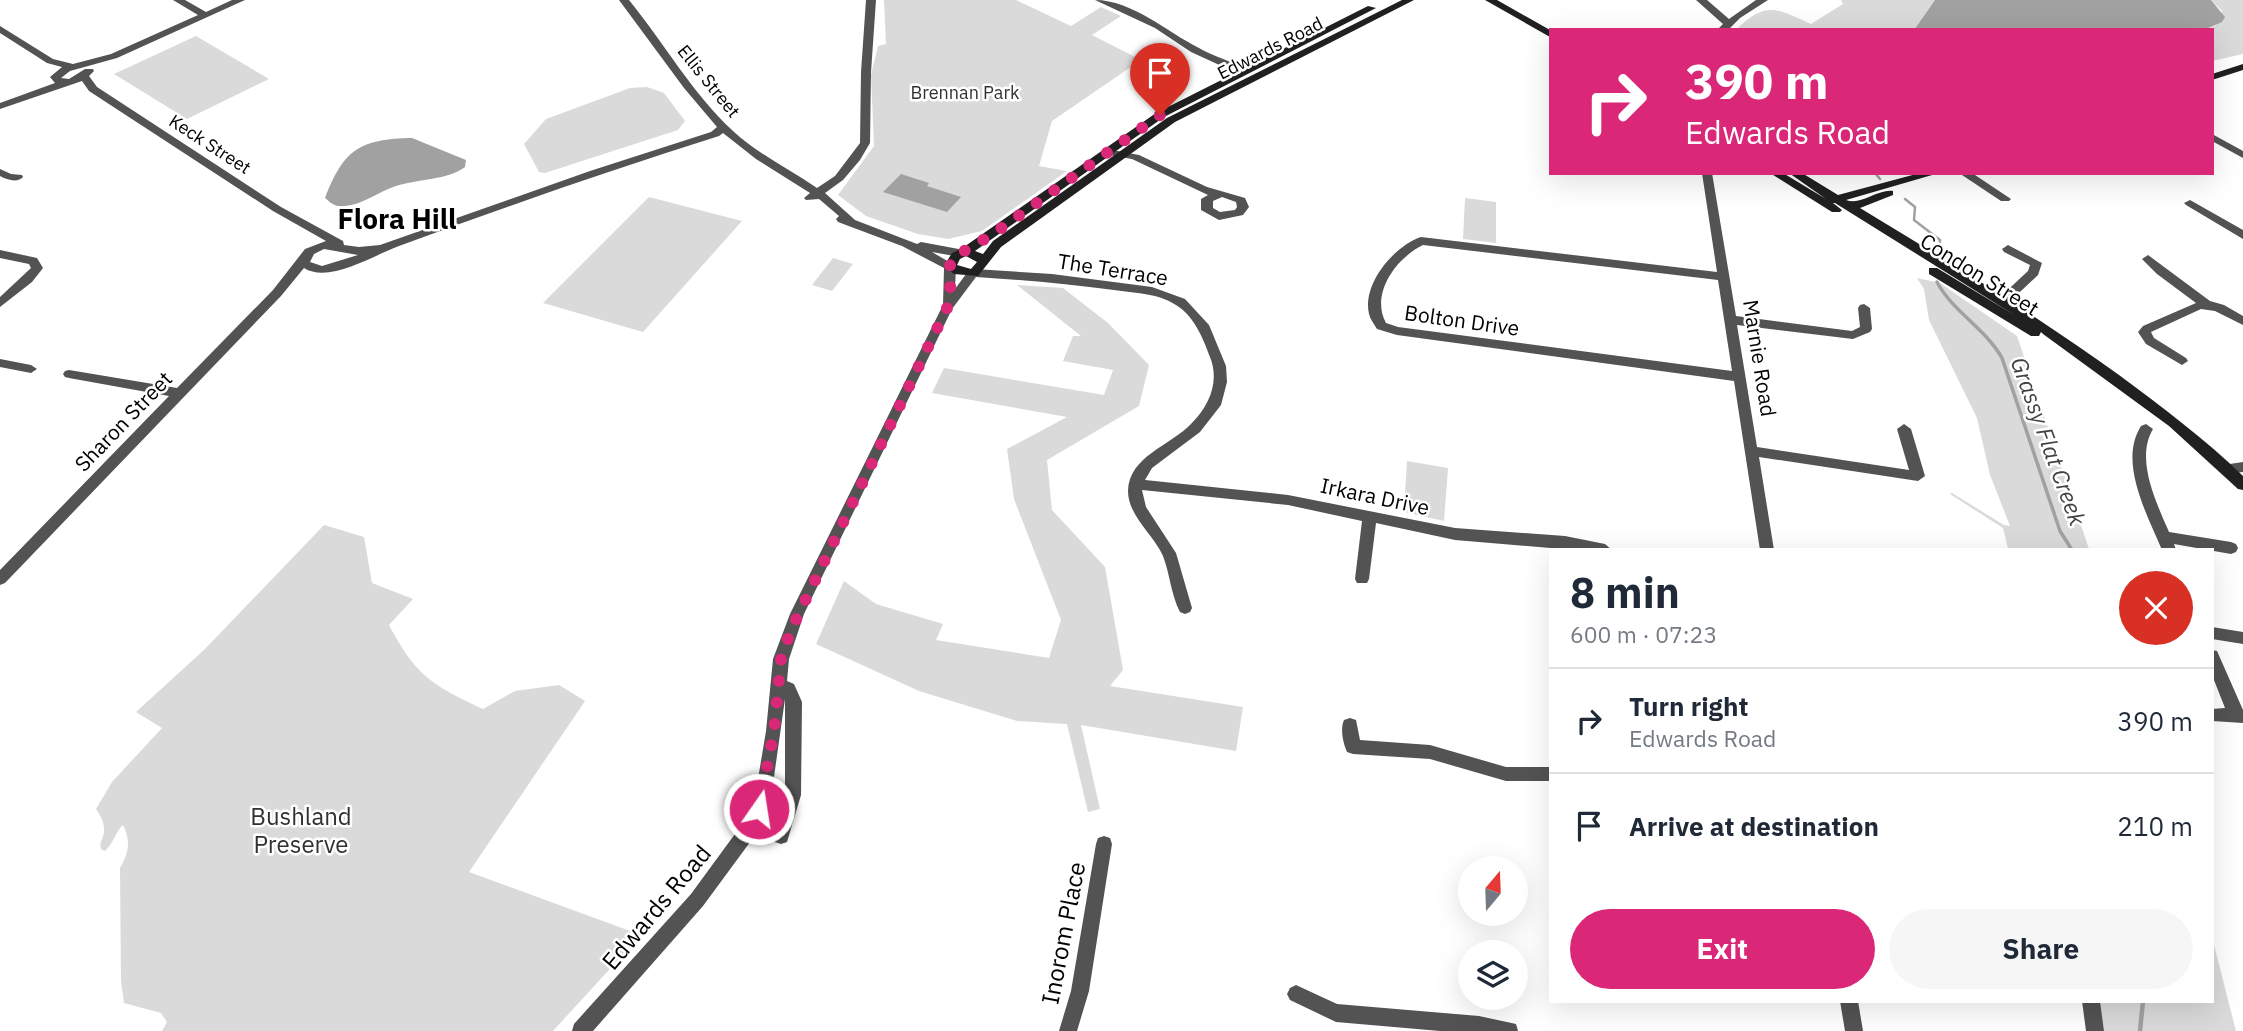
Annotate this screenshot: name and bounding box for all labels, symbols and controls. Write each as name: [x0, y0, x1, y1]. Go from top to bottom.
street label: Edwards Road: [1213, 12, 1327, 84]
street label: Ellis Street: [673, 40, 745, 122]
pin: [1130, 43, 1190, 115]
text: 390 m: [1685, 49, 1829, 112]
icon: arrive: [1141, 54, 1179, 92]
icon: right: [1570, 56, 1661, 147]
park label: Brennan Park: [910, 81, 1020, 104]
street label: Keck Street: [165, 109, 255, 179]
text: Edwards Road: [1685, 111, 1890, 153]
district label: Flora Hill: [337, 200, 457, 237]
street label: Condon Street: [1915, 226, 2045, 322]
street label: The Terrace: [1056, 246, 1170, 292]
street label: Bolton Drive: [1403, 298, 1521, 342]
street label: Marnie Road: [1737, 298, 1783, 418]
water label: Grassy Flat Creek: [2005, 353, 2094, 530]
street label: Sharon Street: [68, 365, 178, 477]
street label: Irkara Drive: [1318, 471, 1432, 521]
text: 8 min: [1570, 565, 1680, 620]
button: close: [2119, 571, 2193, 645]
text: 600 m · 07:23: [1570, 619, 1717, 649]
text: Turn right: [1629, 689, 1748, 723]
icon: right: [1570, 702, 1608, 740]
text: 390 m: [2117, 704, 2193, 738]
text: Edwards Road: [1629, 723, 1776, 753]
position arrow: [722, 772, 796, 846]
park label: Bushland Preserve: [250, 800, 352, 860]
icon: arrive: [1570, 807, 1608, 845]
text: Arrive at destination: [1629, 809, 1879, 843]
text: 210 m: [2117, 809, 2193, 843]
street label: Edwards Road: [594, 838, 718, 976]
north arrow: [1458, 856, 1528, 926]
map controls: [1458, 856, 1528, 1010]
street label: Inorom Place: [1034, 859, 1092, 1007]
button: Exit: [1570, 909, 1875, 989]
button: Share: [1889, 909, 2193, 989]
button: layers: [1458, 940, 1528, 1010]

